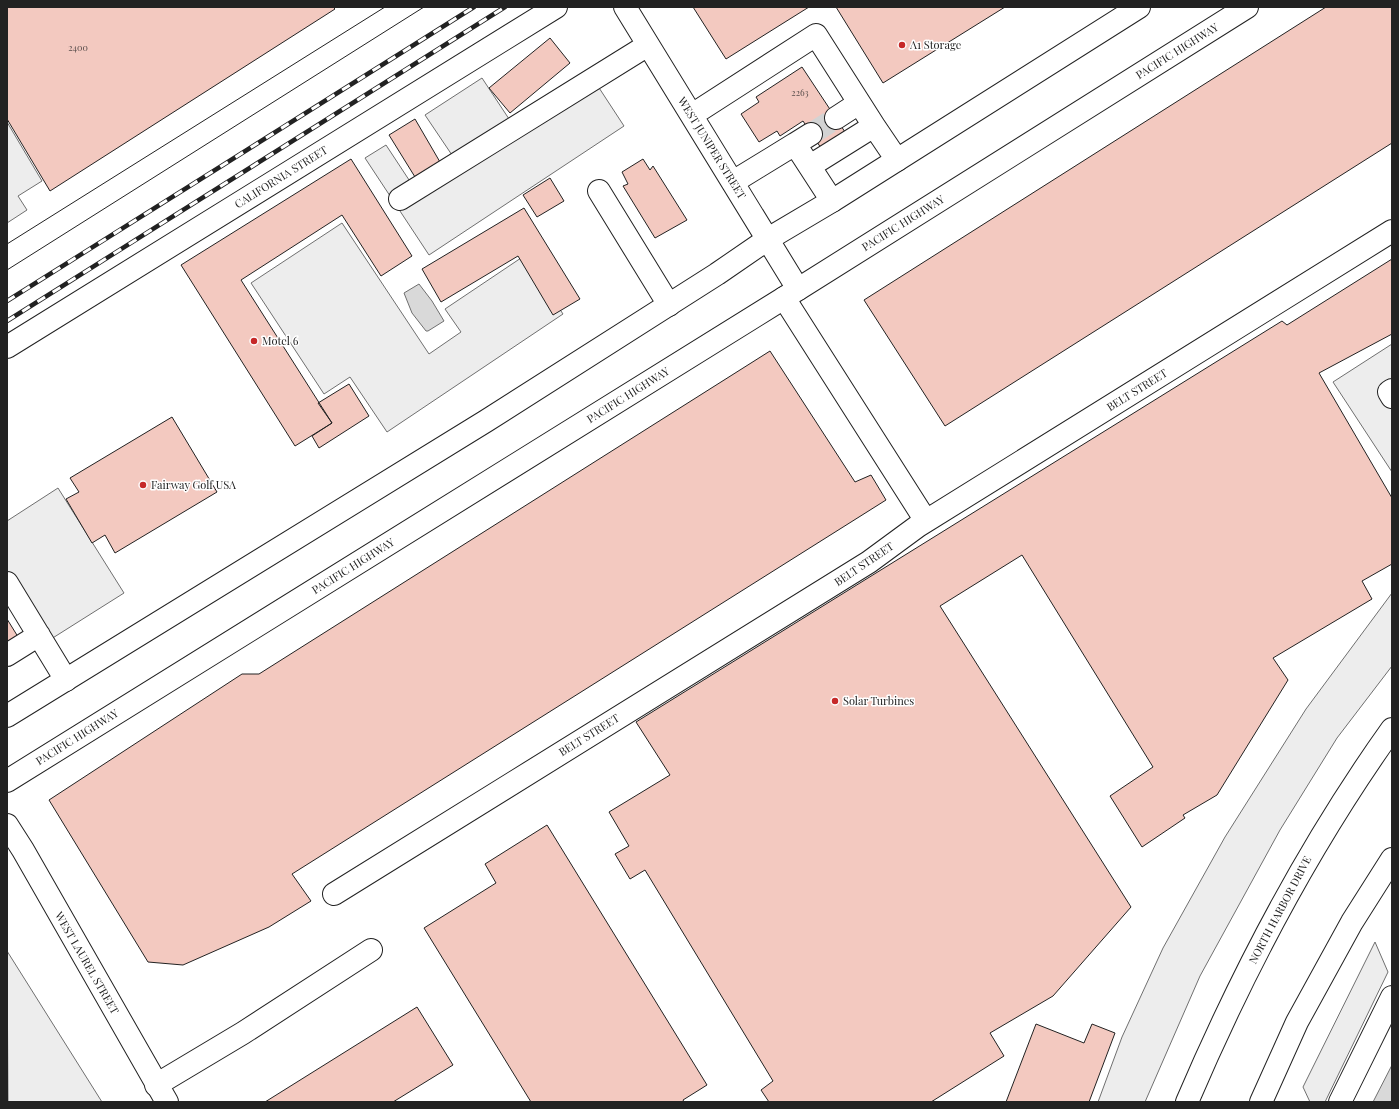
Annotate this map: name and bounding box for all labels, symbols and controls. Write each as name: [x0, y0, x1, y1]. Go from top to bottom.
street label: PACIFIC HIGHWAY: [1133, 19, 1221, 82]
place label: A1 Storage: [909, 37, 962, 52]
marker: A1 Storage: [897, 40, 907, 50]
house number: 2400: [68, 41, 88, 53]
house number: 2263: [791, 86, 809, 98]
street label: WEST JUNIPER STREET: [674, 93, 750, 202]
street label: CALIFORNIA STREET: [231, 142, 330, 211]
street label: PACIFIC HIGHWAY: [859, 191, 947, 254]
place label: Motel 6: [262, 333, 299, 348]
marker: Motel 6: [249, 336, 259, 346]
street label: PACIFIC HIGHWAY: [584, 363, 672, 426]
street label: BELT STREET: [1104, 365, 1170, 414]
place label: Fairway Golf USA: [151, 477, 236, 492]
marker: Fairway Golf USA: [138, 480, 148, 490]
street label: PACIFIC HIGHWAY: [309, 534, 397, 597]
street label: BELT STREET: [831, 538, 896, 589]
place label: Solar Turbines: [843, 693, 914, 708]
marker: Solar Turbines: [830, 696, 840, 706]
street label: PACIFIC HIGHWAY: [33, 705, 121, 768]
street label: BELT STREET: [556, 710, 622, 759]
street label: NORTH HARBOR DRIVE: [1245, 853, 1314, 966]
street label: WEST LAUREL STREET: [51, 908, 123, 1017]

